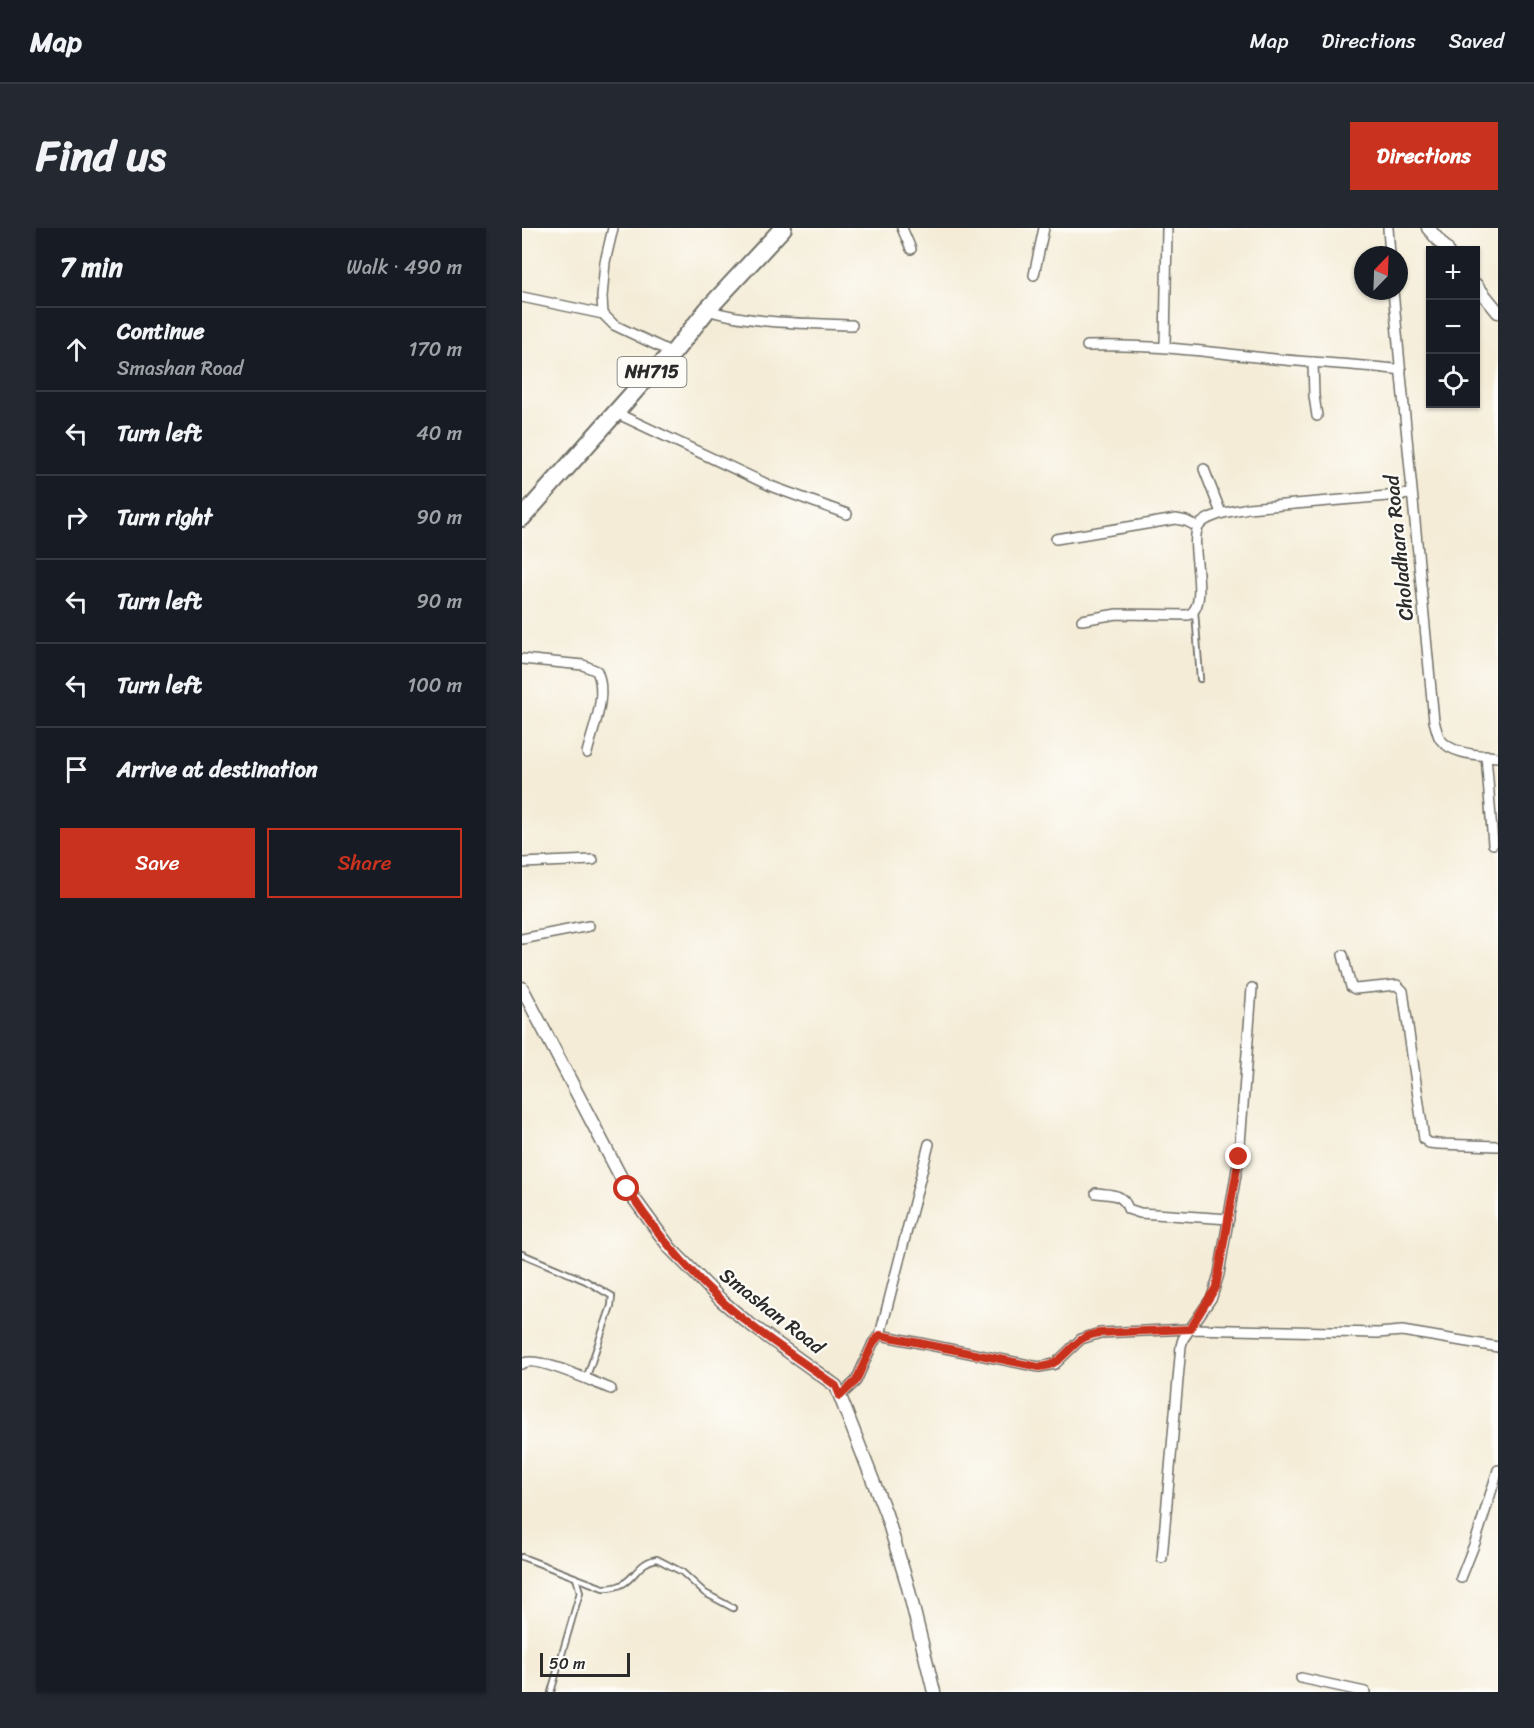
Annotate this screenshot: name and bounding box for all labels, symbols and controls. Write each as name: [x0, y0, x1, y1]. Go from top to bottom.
text: Map: [30, 17, 82, 66]
text: Map: [1250, 22, 1288, 60]
text: Directions: [1321, 22, 1416, 60]
text: Saved: [1449, 22, 1504, 60]
text: Find us: [36, 119, 166, 193]
button: Directions: [1350, 122, 1498, 190]
text: 7 min: [60, 244, 123, 290]
north arrow: [1354, 246, 1408, 300]
map controls: [1426, 246, 1480, 408]
button: +: [1426, 246, 1480, 300]
text: Walk · 490 m: [346, 250, 462, 285]
button: −: [1426, 300, 1480, 354]
text: Continue: [117, 312, 205, 351]
text: 170 m: [409, 332, 462, 367]
icon: ahead: [60, 333, 93, 366]
text: Smashan Road: [117, 351, 243, 386]
button: locate: [1426, 354, 1480, 408]
road number: NH715: [618, 357, 686, 387]
text: Turn left: [117, 414, 202, 453]
text: 40 m: [416, 416, 462, 451]
icon: left: [60, 417, 93, 450]
street label: Choladhara Road: [1374, 472, 1424, 623]
text: Turn right: [117, 498, 212, 537]
text: 90 m: [417, 500, 462, 535]
icon: right: [60, 501, 93, 534]
text: Turn left: [117, 582, 202, 621]
text: 90 m: [417, 584, 462, 619]
icon: left: [60, 585, 93, 618]
text: Turn left: [117, 666, 202, 705]
text: 100 m: [408, 668, 462, 703]
icon: left: [60, 669, 93, 702]
text: Arrive at destination: [117, 750, 318, 789]
icon: arrive: [60, 753, 93, 786]
button: Save: [60, 828, 255, 898]
button: Share: [267, 828, 462, 898]
route end: [1225, 1143, 1251, 1169]
route start: [613, 1175, 639, 1201]
street label: Smashan Road: [711, 1258, 834, 1365]
text: 50 m: [549, 1649, 585, 1678]
scale bar: [540, 1650, 630, 1678]

